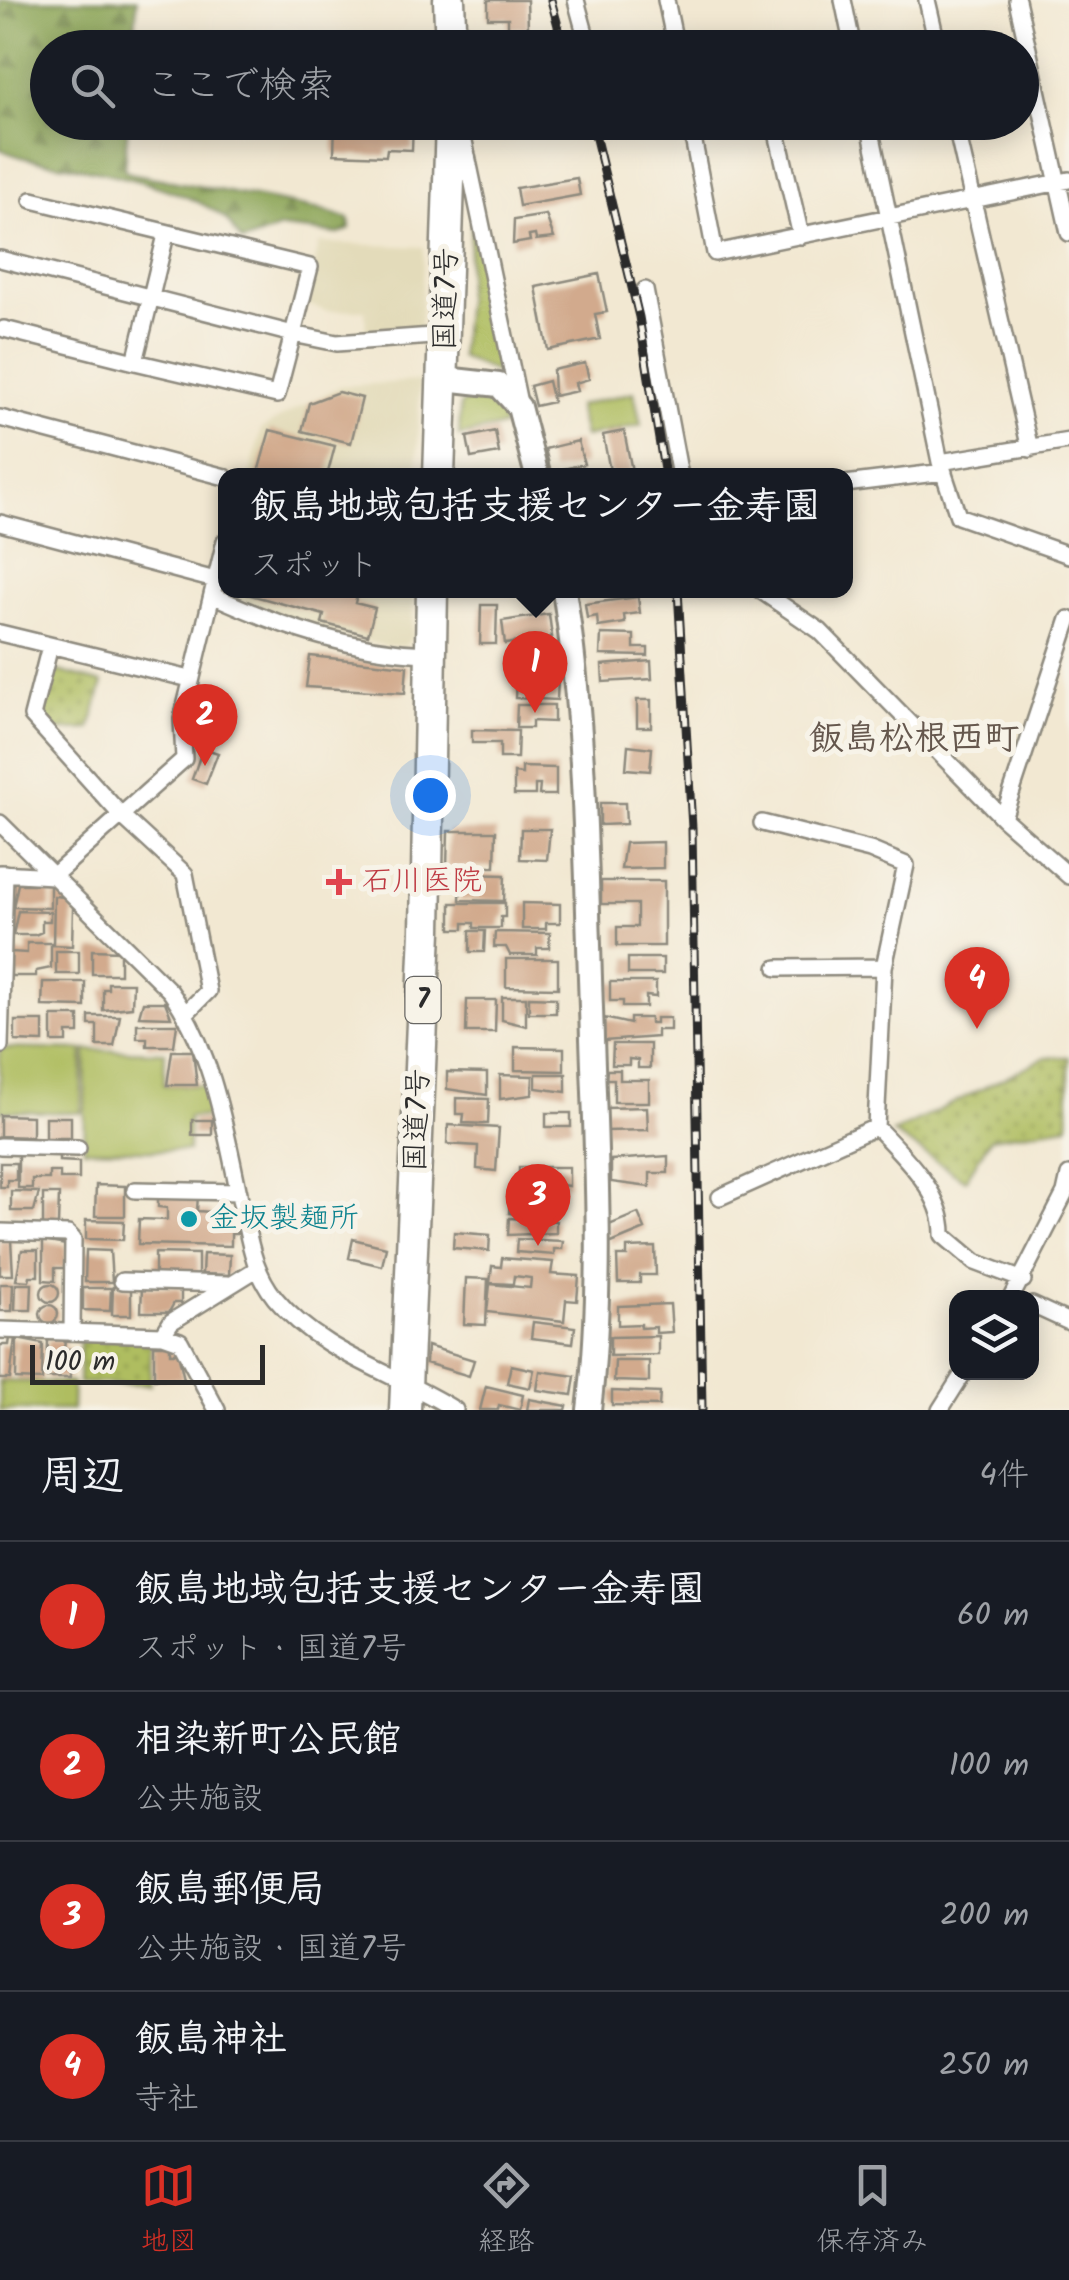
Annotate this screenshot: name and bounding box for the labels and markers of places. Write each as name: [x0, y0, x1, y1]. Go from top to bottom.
pin: 1: [502, 630, 568, 713]
pin: 2: [172, 684, 238, 766]
place label: 石川医院: [362, 858, 482, 906]
marker: 石川医院: [326, 869, 352, 895]
pin: 4: [944, 946, 1010, 1029]
pin: 3: [506, 1164, 570, 1246]
place label: 金坂製麺所: [209, 1195, 359, 1243]
marker: 金坂製麺所: [178, 1208, 200, 1230]

